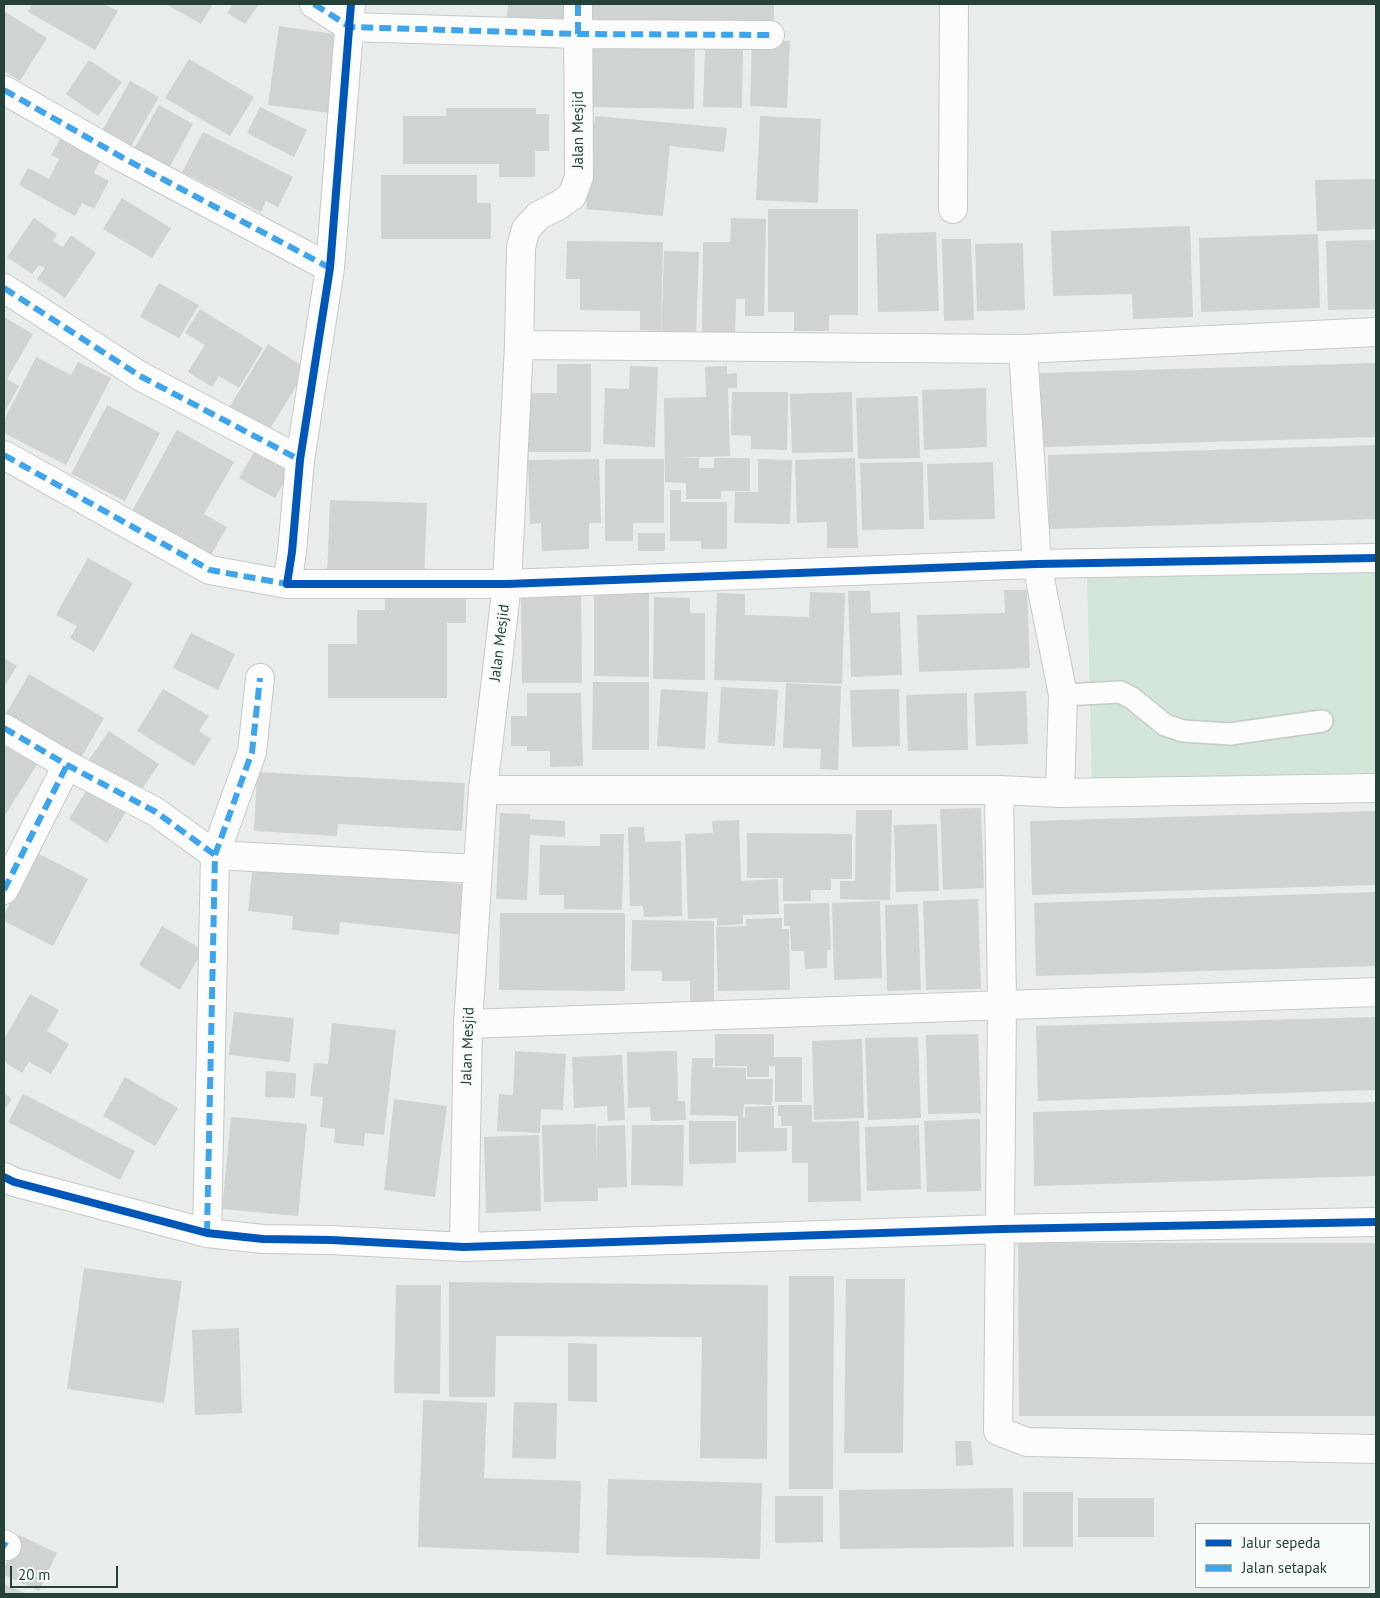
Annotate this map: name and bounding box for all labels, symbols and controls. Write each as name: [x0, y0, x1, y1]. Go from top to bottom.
street label: Jalan Mesjid: [570, 91, 588, 169]
street label: Jalan Mesjid: [486, 603, 514, 683]
street label: Jalan Mesjid: [458, 1007, 478, 1085]
legend: [1195, 1523, 1370, 1588]
text: Jalur sepeda: [1242, 1533, 1321, 1552]
scale bar: [12, 1556, 120, 1588]
text: Jalan setapak: [1242, 1558, 1327, 1577]
text: 20 m: [18, 1565, 51, 1584]

